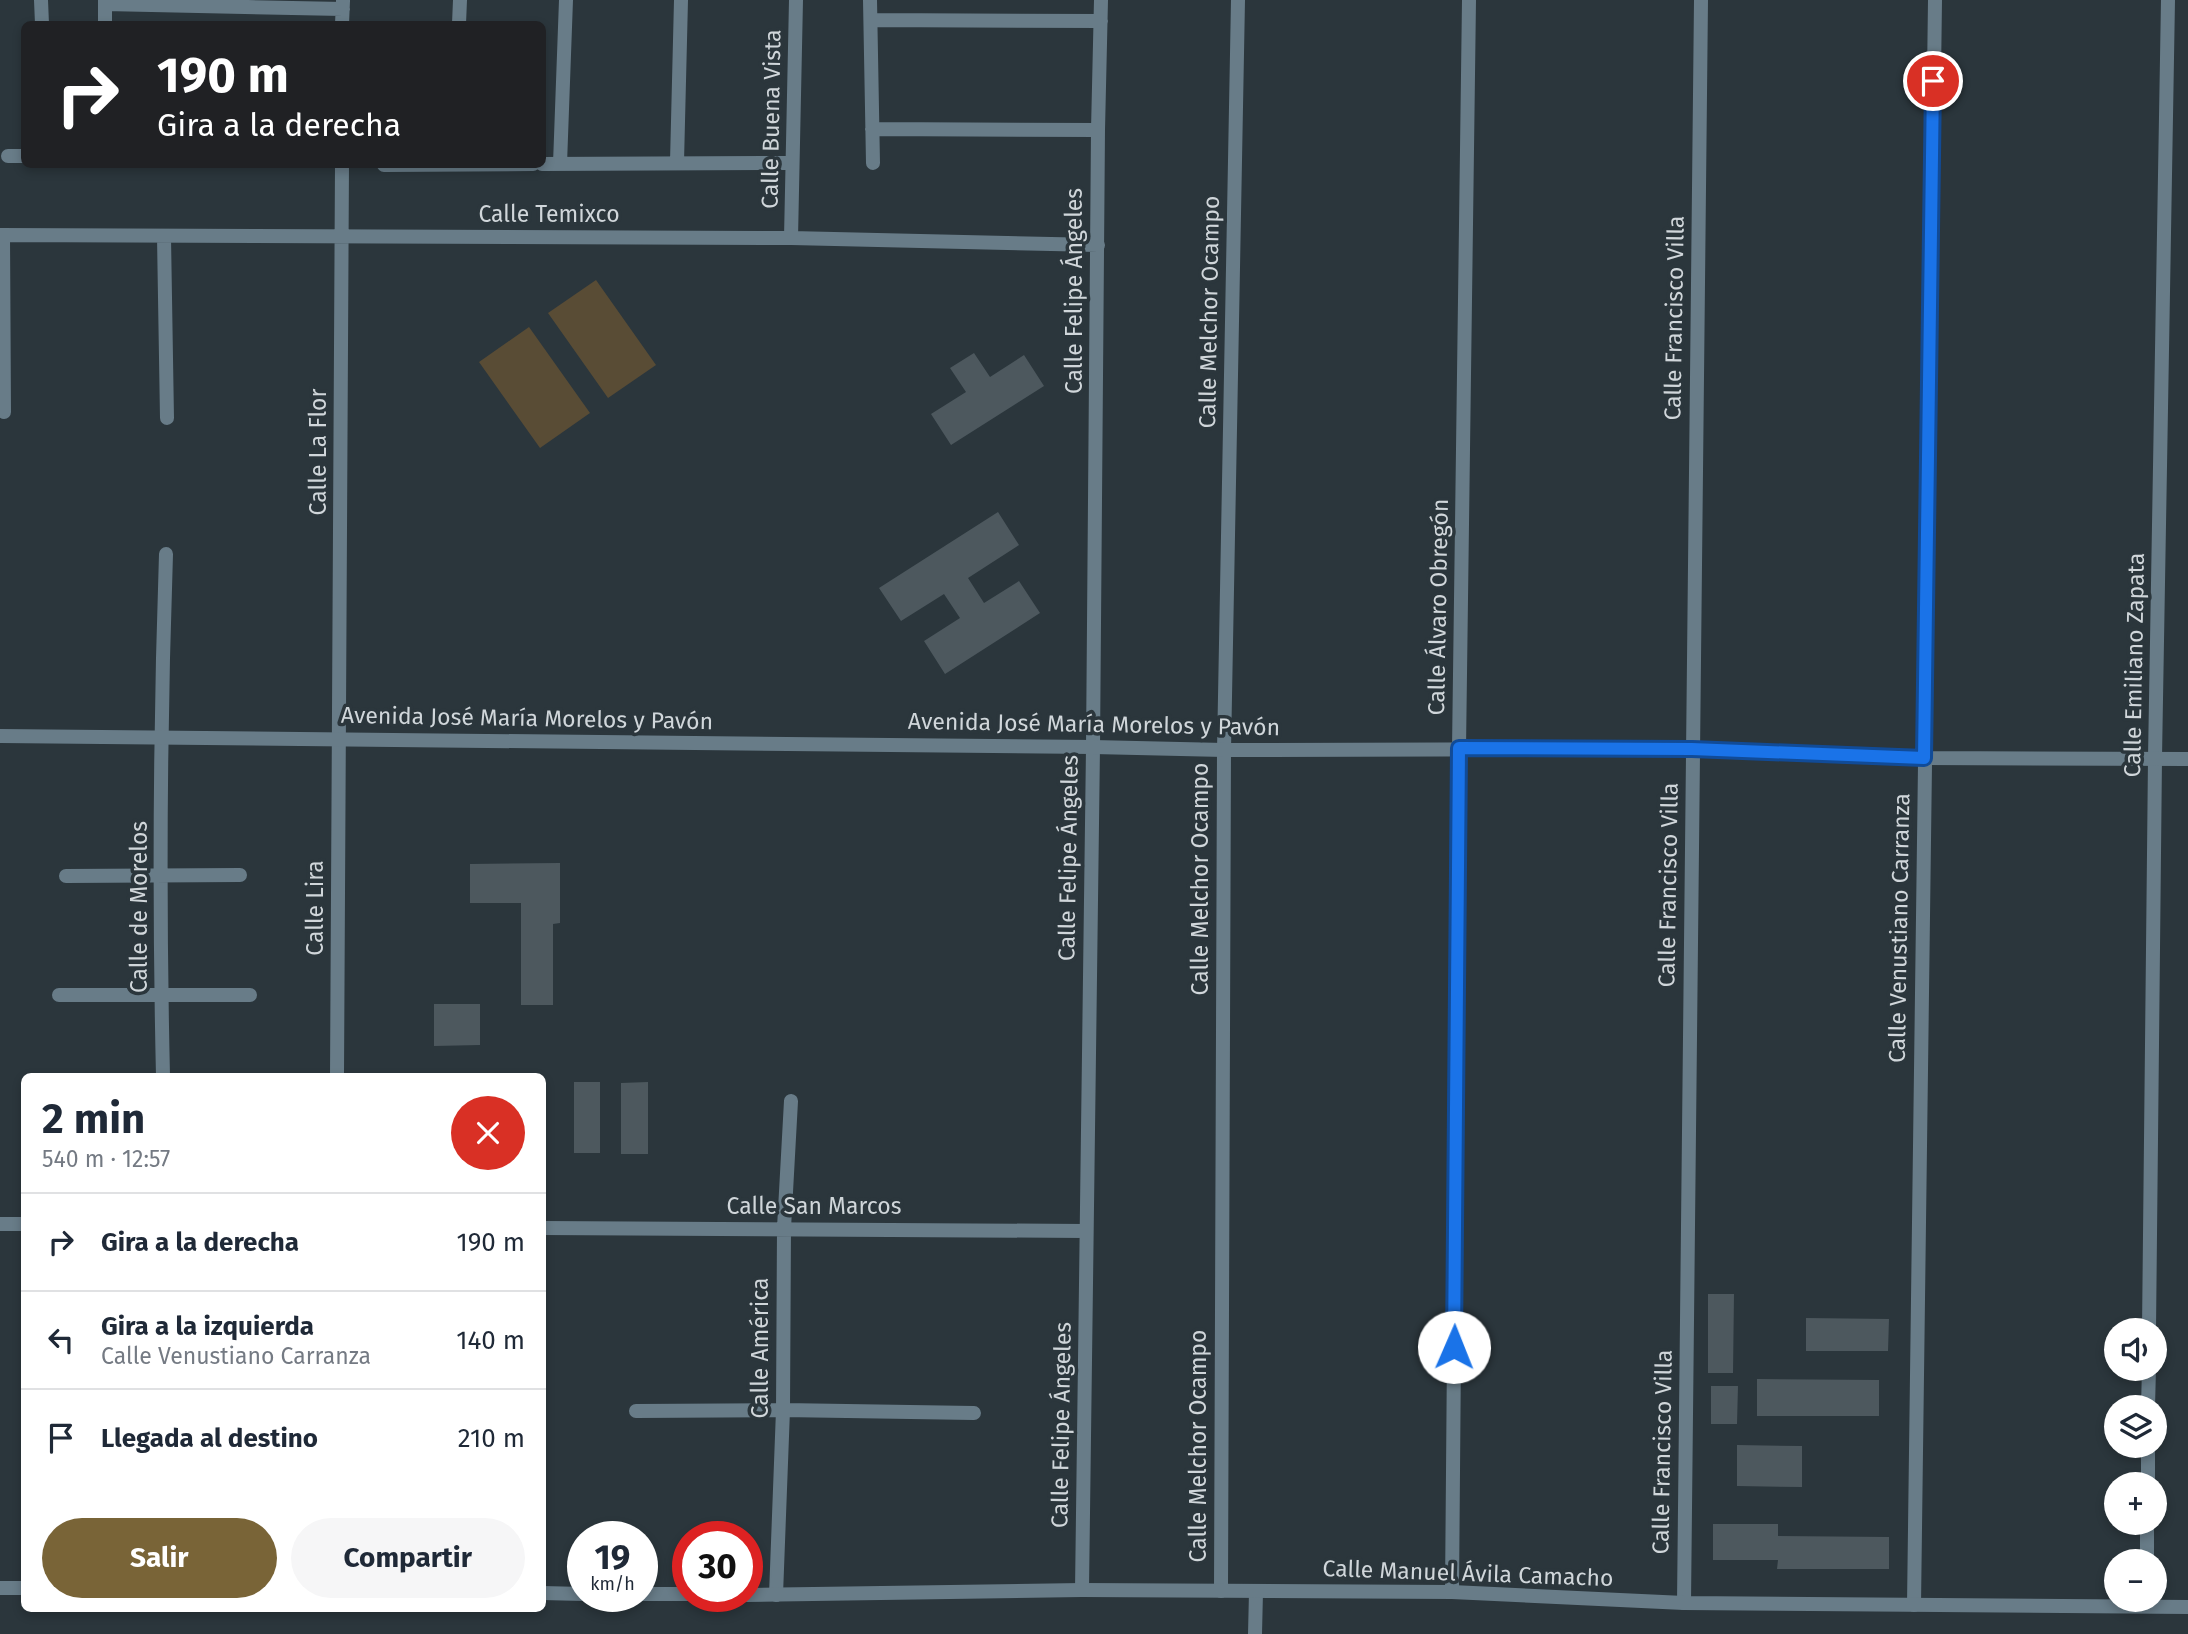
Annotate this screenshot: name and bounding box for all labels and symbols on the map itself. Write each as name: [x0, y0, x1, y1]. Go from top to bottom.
street label: Calle Buena Vista: [755, 29, 787, 209]
pin: [1903, 51, 1963, 111]
street label: Calle Felipe Ángeles: [1059, 188, 1088, 394]
street label: Calle Melchor Ocampo: [1193, 195, 1225, 429]
street label: Calle Temixco: [478, 200, 620, 228]
street label: Calle Francisco Villa: [1658, 215, 1690, 421]
street label: Calle La Flor: [304, 389, 332, 515]
street label: Calle Álvaro Obregón: [1421, 498, 1454, 716]
street label: Calle Emiliano Zapata: [2118, 552, 2150, 778]
street label: Avenida José María Morelos y Pavón: [341, 701, 713, 735]
street label: Avenida José María Morelos y Pavón: [908, 707, 1280, 741]
street label: Calle Felipe Ángeles: [1051, 755, 1084, 961]
street label: Calle Melchor Ocampo: [1186, 763, 1214, 995]
street label: Calle Francisco Villa: [1652, 782, 1684, 988]
street label: Calle Venustiano Carranza: [1883, 793, 1915, 1063]
street label: Calle de Morelos: [125, 821, 153, 993]
street label: Calle Lira: [301, 860, 329, 956]
street label: Calle San Marcos: [727, 1192, 901, 1220]
street label: Calle América: [746, 1278, 774, 1419]
position arrow: [1417, 1310, 1491, 1384]
street label: Calle Felipe Ángeles: [1044, 1322, 1077, 1528]
street label: Calle Melchor Ocampo: [1184, 1330, 1212, 1562]
street label: Calle Francisco Villa: [1646, 1349, 1678, 1555]
speed limit sign: 30: [672, 1521, 763, 1612]
street label: Calle Manuel Ávila Camacho: [1322, 1553, 1614, 1592]

